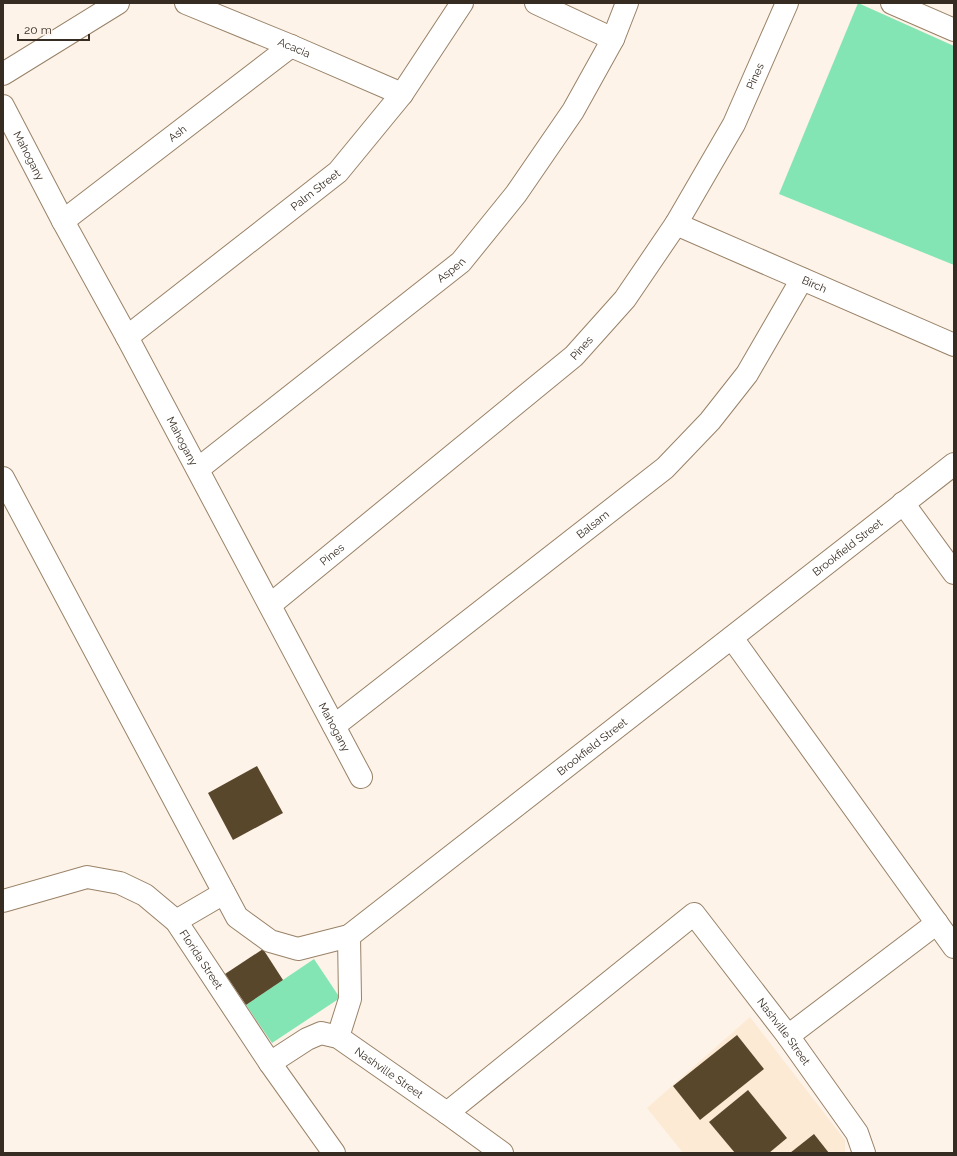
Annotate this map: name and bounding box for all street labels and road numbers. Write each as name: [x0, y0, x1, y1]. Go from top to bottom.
street label: Acacia: [276, 35, 312, 60]
street label: Pines: [744, 61, 766, 91]
street label: Ash: [166, 122, 189, 144]
street label: Mahogany: [11, 129, 47, 182]
street label: Palm Street: [288, 166, 343, 213]
street label: Aspen: [434, 255, 468, 285]
street label: Birch: [800, 273, 829, 295]
street label: Pines: [567, 333, 595, 362]
street label: Mahogany: [164, 414, 201, 468]
street label: Balsam: [574, 508, 612, 541]
street label: Brookfield Street: [810, 516, 885, 579]
street label: Pines: [317, 541, 347, 568]
street label: Mahogany: [316, 700, 353, 754]
street label: Brookfield Street: [554, 715, 630, 778]
street label: Florida Street: [177, 927, 226, 992]
street label: Nashville Street: [755, 995, 813, 1068]
street label: Nashville Street: [352, 1044, 426, 1101]

